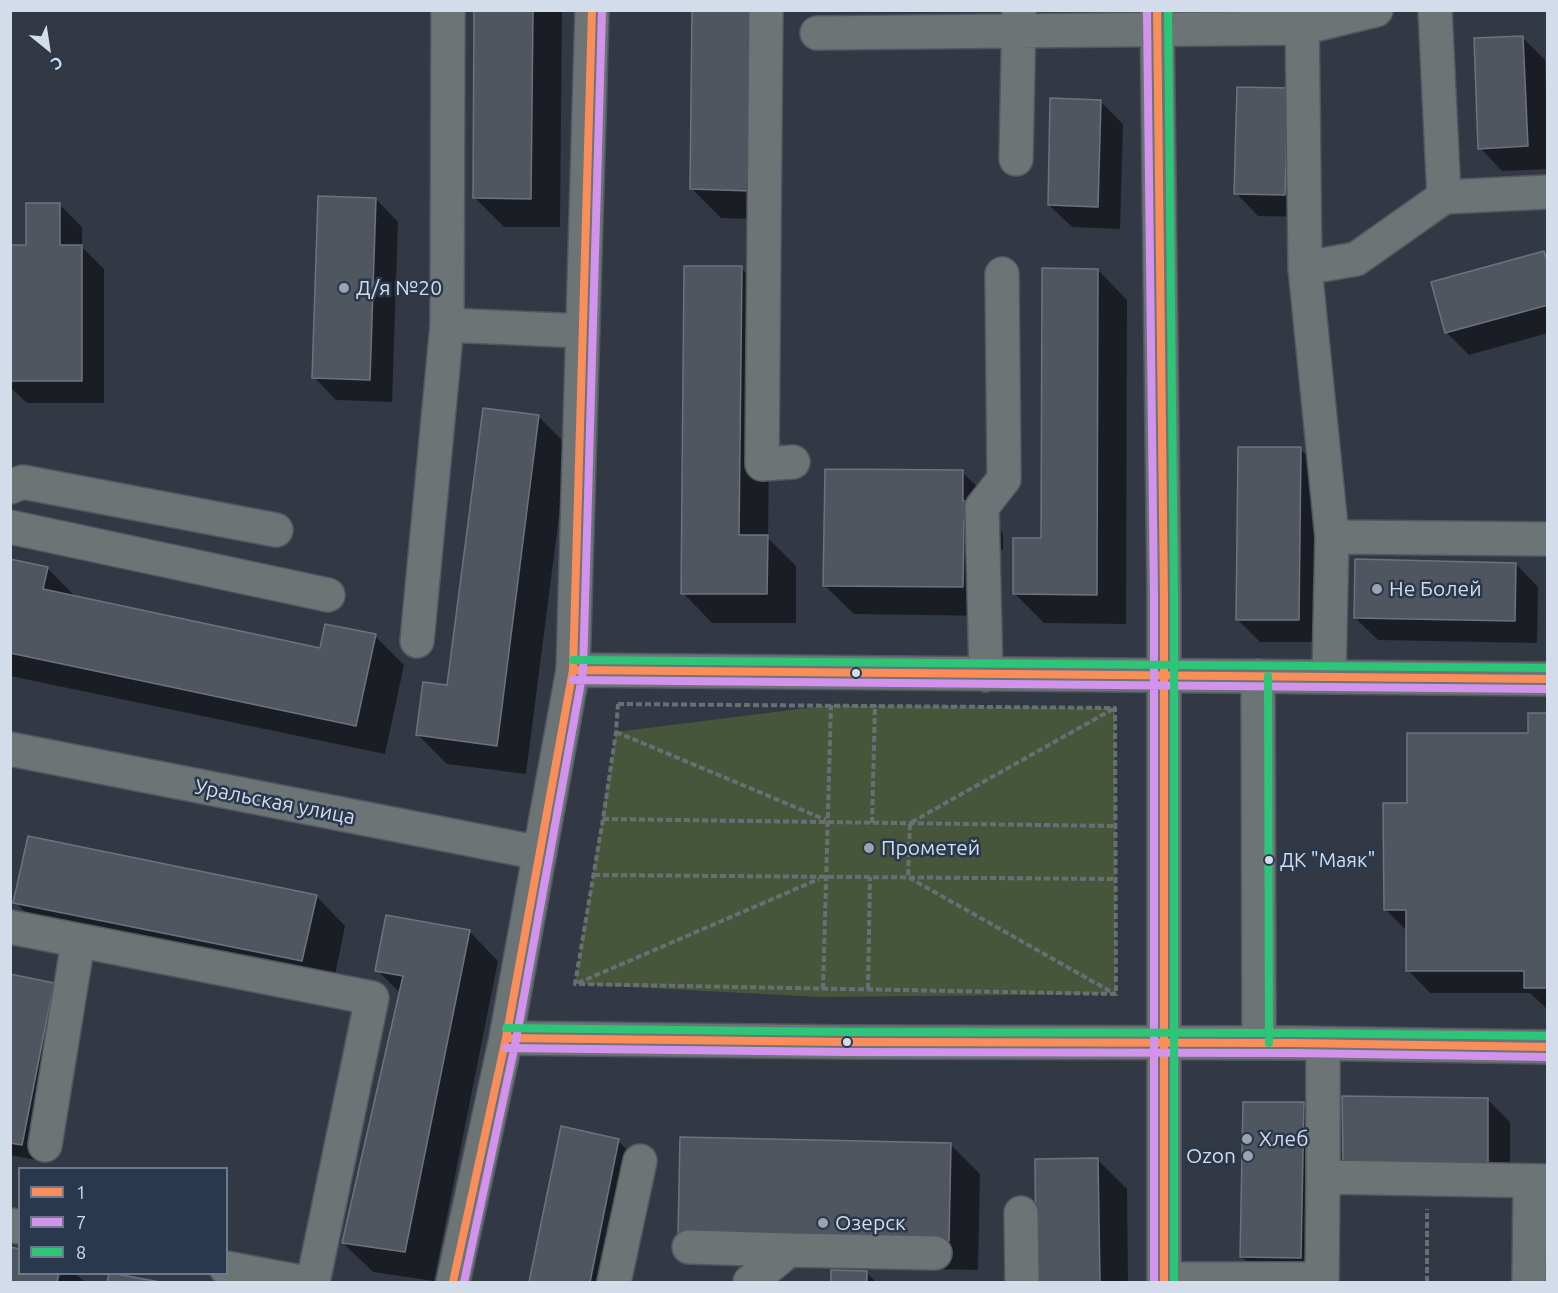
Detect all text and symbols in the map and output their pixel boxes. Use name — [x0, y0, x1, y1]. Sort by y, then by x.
north arrow — [18, 18, 78, 78]
text: С — [48, 53, 66, 74]
place label: Д/я №20 — [356, 275, 442, 301]
marker: Д/я №20 — [337, 281, 351, 295]
place label: Не Болей — [1389, 576, 1482, 602]
marker: Не Болей — [1370, 582, 1384, 596]
unlabelled marker — [850, 667, 862, 679]
street label: Уральская улица — [193, 774, 357, 830]
place label: Прометей — [881, 835, 980, 861]
marker: Прометей — [862, 841, 876, 855]
place label: ДК "Маяк" — [1280, 848, 1375, 872]
marker: ДК "Маяк" — [1263, 854, 1275, 866]
unlabelled marker — [841, 1036, 853, 1048]
place label: Хлеб — [1259, 1126, 1308, 1152]
marker: Хлеб — [1240, 1132, 1254, 1146]
place label: Ozon — [1186, 1143, 1236, 1169]
marker: Ozon — [1241, 1149, 1255, 1163]
legend — [18, 1167, 228, 1275]
text: 1 — [76, 1182, 86, 1202]
place label: Озерск — [835, 1210, 906, 1236]
text: 7 — [76, 1212, 86, 1232]
marker: Озерск — [816, 1216, 830, 1230]
text: 8 — [76, 1242, 86, 1262]

